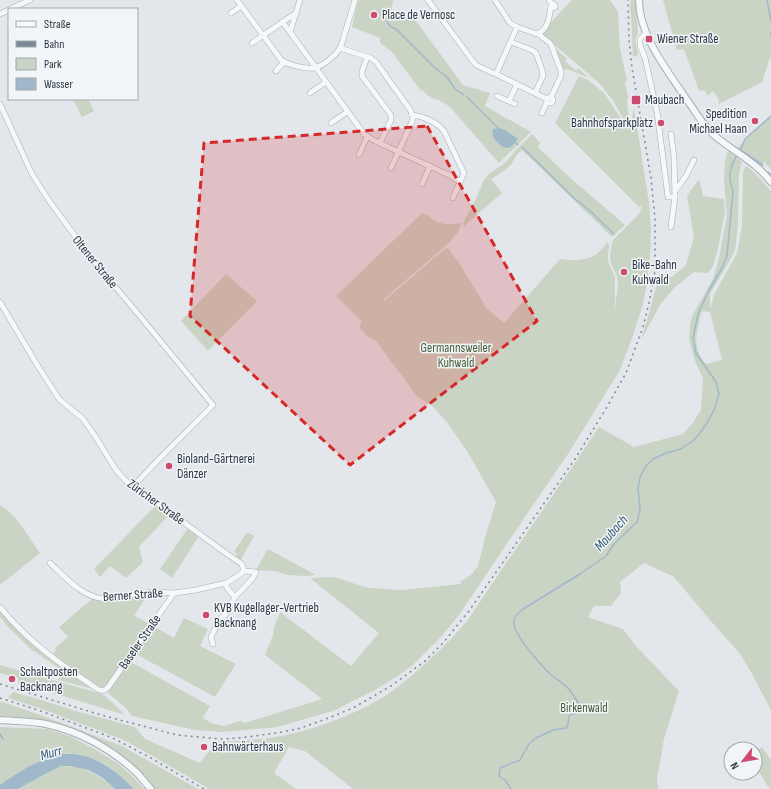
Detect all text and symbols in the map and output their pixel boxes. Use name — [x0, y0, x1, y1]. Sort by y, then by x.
place label: Place de Vernosc — [382, 7, 455, 23]
legend — [8, 8, 138, 100]
marker: Place de Vernosc — [369, 10, 379, 20]
text: Straße — [44, 17, 71, 32]
place label: Wiener Straße — [657, 31, 718, 47]
marker: Wiener Straße — [644, 34, 654, 44]
text: Bahn — [44, 37, 64, 52]
text: Park — [44, 57, 62, 72]
text: Wasser — [44, 77, 73, 92]
place label: Maubach — [645, 92, 684, 108]
marker: Maubach — [630, 94, 642, 106]
place label: Spedition Michael Haan — [689, 106, 747, 137]
place label: Bahnhofsparkplatz — [571, 115, 653, 131]
marker: Spedition Michael Haan — [750, 116, 760, 126]
marker: Bahnhofsparkplatz — [656, 118, 666, 128]
street label: Oltener Straße — [69, 232, 121, 292]
place label: Bike-Bahn Kuhwald — [632, 257, 677, 288]
marker: Bike-Bahn Kuhwald — [619, 267, 629, 277]
park label: Germannsweiler Kuhwald — [421, 340, 492, 371]
place label: Bioland-Gärtnerei Dänzer — [177, 451, 255, 482]
marker: Bioland-Gärtnerei Dänzer — [164, 461, 174, 471]
street label: Züricher Straße — [124, 476, 188, 528]
water label: Maubach — [591, 512, 632, 554]
street label: Berner Straße — [102, 585, 164, 605]
place label: KVB Kugellager-Vertrieb Backnang — [214, 600, 319, 631]
marker: KVB Kugellager-Vertrieb Backnang — [201, 610, 211, 620]
street label: Baseler Straße — [115, 612, 165, 672]
place label: Schaltposten Backnang — [20, 664, 78, 695]
marker: Schaltposten Backnang — [7, 674, 17, 684]
park label: Birkenwald — [560, 700, 608, 716]
place label: Bahnwärterhaus — [212, 739, 284, 755]
north arrow — [723, 741, 763, 781]
water label: Murr — [38, 742, 65, 764]
marker: Bahnwärterhaus — [199, 742, 209, 752]
text: N — [728, 760, 742, 772]

